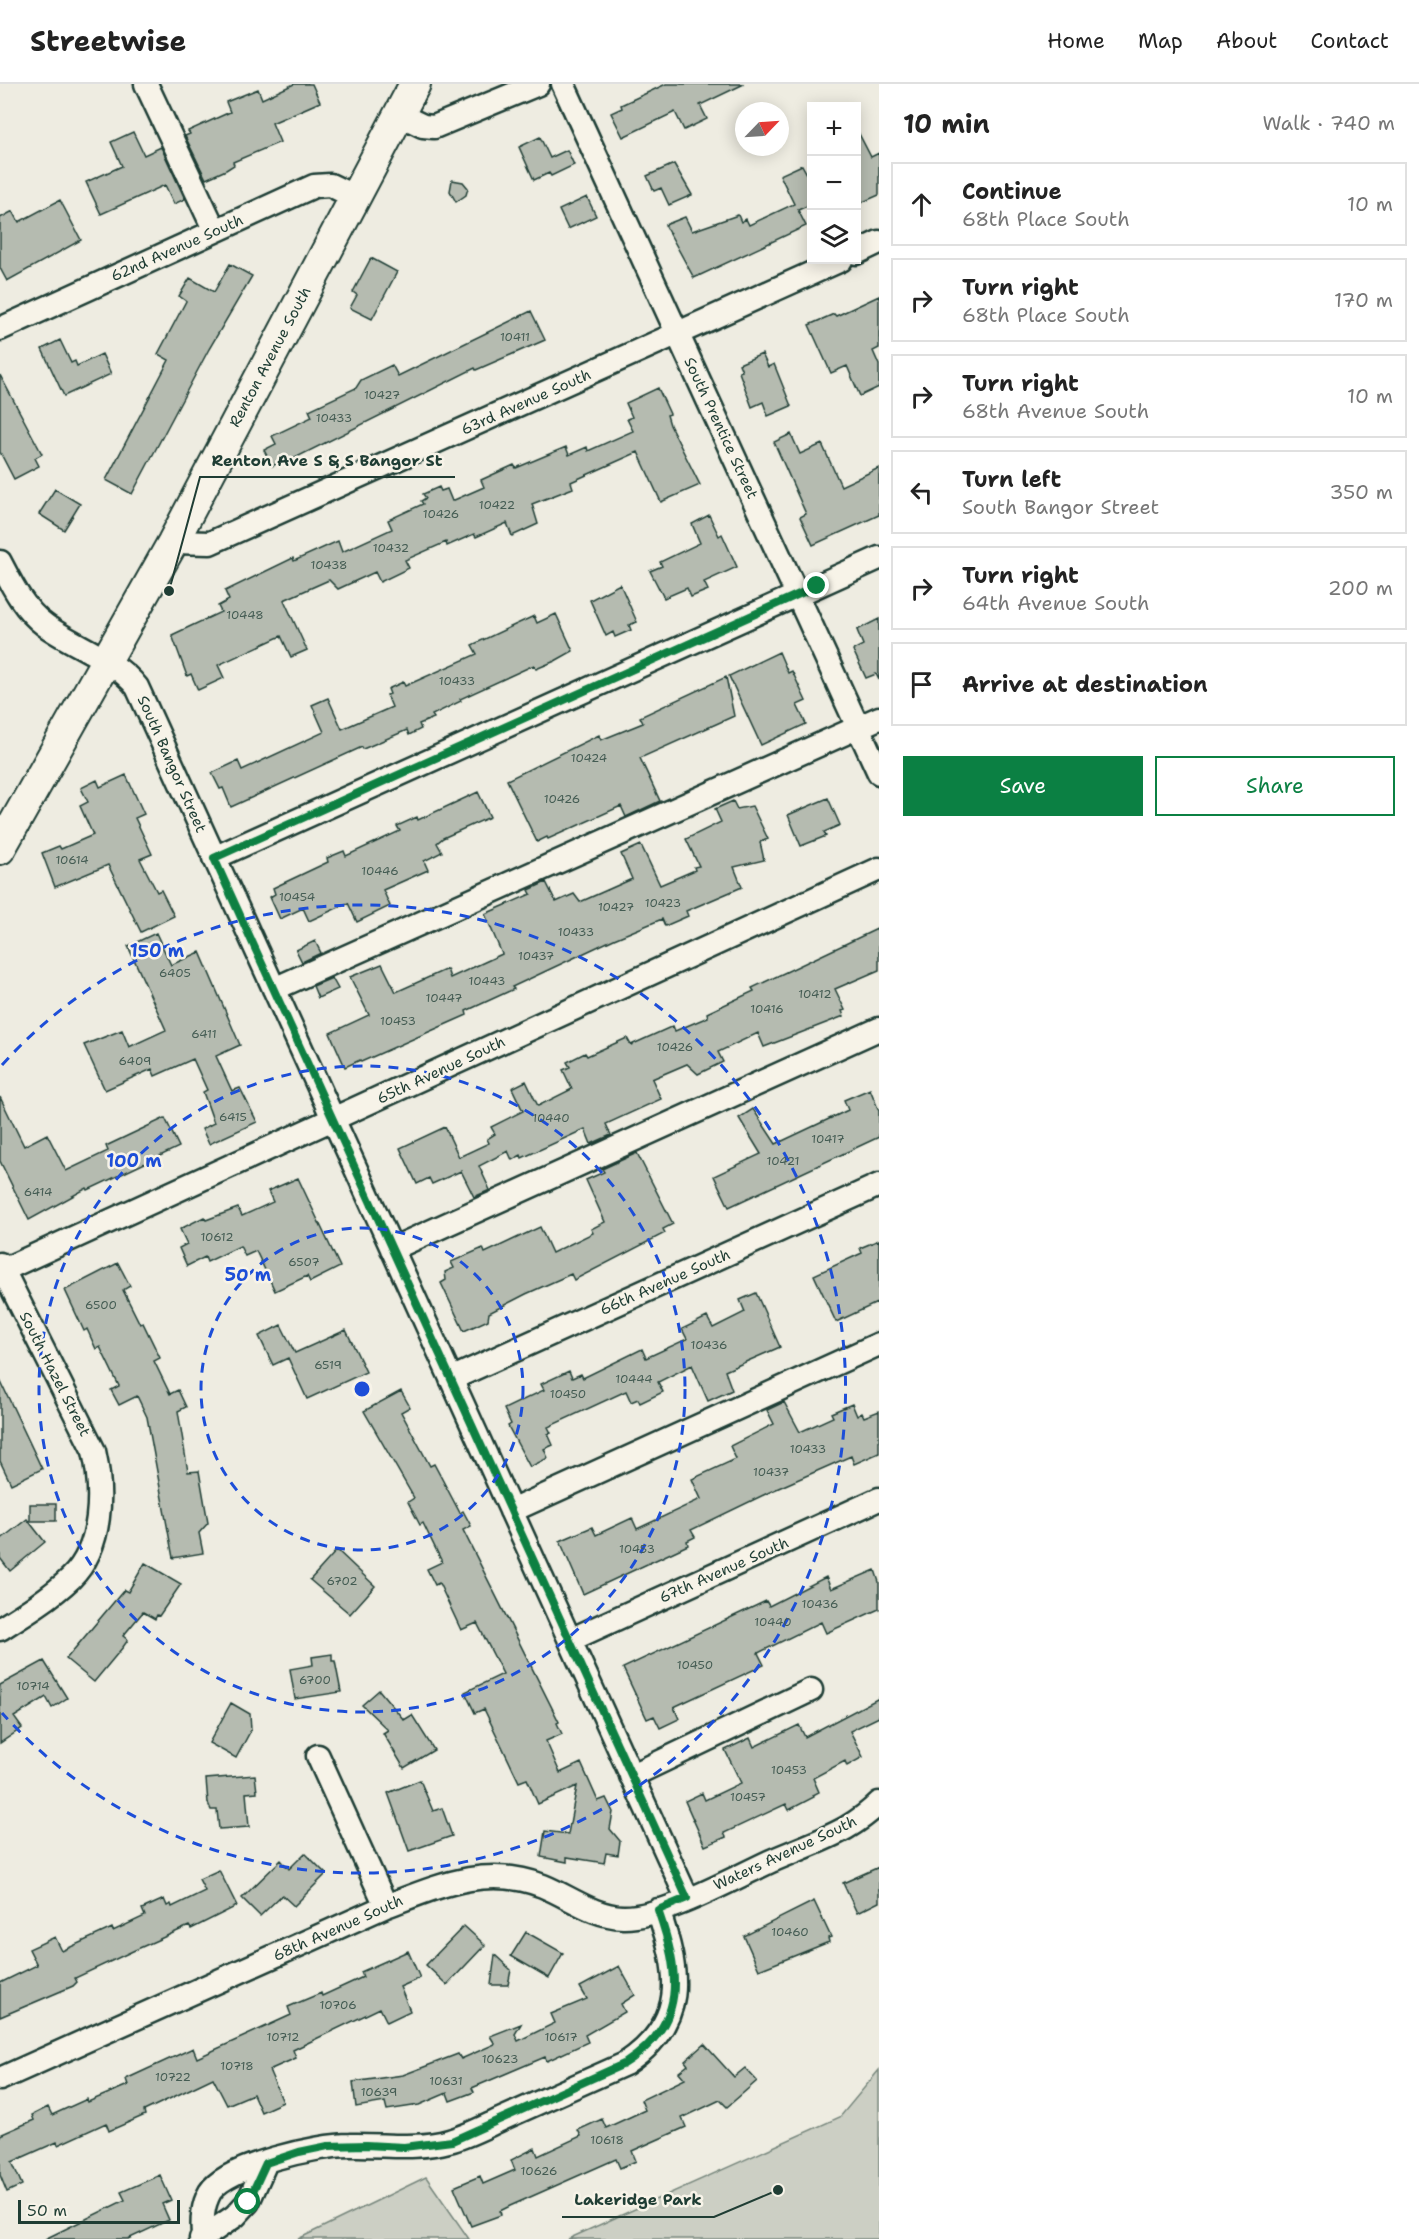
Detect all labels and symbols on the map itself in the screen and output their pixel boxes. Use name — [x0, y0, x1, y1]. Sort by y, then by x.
north arrow — [735, 102, 789, 156]
street label: 62nd Avenue South — [108, 210, 246, 286]
street label: Renton Avenue South — [224, 283, 316, 431]
house number: 10411 — [500, 329, 530, 345]
street label: South Prentice Street — [679, 354, 763, 502]
street label: 63rd Avenue South — [458, 364, 594, 440]
house number: 10427 — [364, 387, 400, 403]
house number: 10433 — [316, 410, 352, 426]
callout: Renton Ave S & S Bangor St — [200, 443, 455, 477]
text: Renton Ave S & S Bangor St — [212, 450, 443, 471]
house number: 10422 — [479, 497, 515, 513]
house number: 10426 — [423, 506, 459, 522]
house number: 10432 — [373, 540, 409, 556]
house number: 10438 — [311, 557, 347, 573]
route end — [803, 572, 829, 598]
house number: 10448 — [226, 607, 264, 623]
house number: 10433 — [439, 673, 475, 689]
street label: South Bangor Street — [133, 692, 211, 836]
house number: 10424 — [571, 750, 607, 766]
house number: 10426 — [544, 791, 580, 807]
house number: 10614 — [55, 852, 89, 868]
house number: 10446 — [361, 863, 399, 879]
house number: 10454 — [279, 889, 315, 905]
house number: 10423 — [645, 895, 681, 911]
house number: 10427 — [598, 899, 634, 915]
house number: 10433 — [558, 924, 594, 940]
text: 150 m — [130, 939, 185, 963]
house number: 10437 — [518, 948, 554, 964]
house number: 6405 — [159, 965, 191, 981]
house number: 10443 — [469, 973, 505, 989]
house number: 10412 — [798, 986, 832, 1002]
house number: 10447 — [426, 990, 462, 1006]
house number: 10416 — [750, 1001, 784, 1017]
house number: 10453 — [380, 1013, 416, 1029]
house number: 6411 — [191, 1026, 217, 1042]
street label: 65th Avenue South — [374, 1031, 508, 1109]
house number: 10426 — [657, 1039, 693, 1055]
house number: 6409 — [119, 1053, 151, 1069]
house number: 6415 — [219, 1109, 247, 1125]
house number: 10440 — [532, 1110, 570, 1126]
house number: 10417 — [811, 1131, 845, 1147]
text: 100 m — [106, 1149, 162, 1173]
house number: 10421 — [766, 1153, 800, 1169]
house number: 6414 — [24, 1184, 52, 1200]
house number: 10612 — [200, 1229, 234, 1245]
street label: 66th Avenue South — [597, 1244, 733, 1320]
house number: 6507 — [288, 1254, 320, 1270]
text: 50 m — [225, 1263, 272, 1287]
house number: 6500 — [85, 1297, 117, 1313]
street label: South Hazel Street — [15, 1308, 95, 1440]
house number: 10436 — [691, 1337, 727, 1353]
house number: 6519 — [314, 1357, 342, 1373]
house number: 10444 — [615, 1371, 653, 1387]
centre of rings — [352, 1379, 372, 1399]
house number: 10450 — [550, 1386, 586, 1402]
house number: 10433 — [790, 1441, 826, 1457]
house number: 10437 — [753, 1464, 789, 1480]
street label: 67th Avenue South — [656, 1533, 792, 1607]
house number: 10453 — [619, 1541, 655, 1557]
house number: 6702 — [326, 1573, 358, 1589]
house number: 10436 — [802, 1596, 838, 1612]
house number: 10440 — [754, 1614, 792, 1630]
house number: 10450 — [677, 1657, 713, 1673]
house number: 6700 — [299, 1672, 331, 1688]
house number: 10714 — [16, 1678, 50, 1694]
house number: 10453 — [771, 1762, 807, 1778]
house number: 10457 — [730, 1789, 766, 1805]
street label: Waters Avenue South — [710, 1811, 860, 1895]
street label: 68th Avenue South — [270, 1890, 406, 1966]
house number: 10460 — [771, 1924, 809, 1940]
house number: 10706 — [319, 1997, 357, 2013]
house number: 10712 — [266, 2029, 300, 2045]
house number: 10617 — [544, 2029, 578, 2045]
house number: 10623 — [482, 2051, 518, 2067]
house number: 10718 — [220, 2058, 254, 2074]
house number: 10722 — [155, 2069, 191, 2085]
house number: 10631 — [429, 2073, 463, 2089]
house number: 10639 — [361, 2084, 397, 2100]
house number: 10618 — [590, 2132, 624, 2148]
house number: 10626 — [521, 2163, 557, 2179]
callout: Lakeridge Park — [562, 2183, 714, 2217]
route start — [234, 2188, 260, 2214]
text: Lakeridge Park — [574, 2189, 702, 2210]
scale bar — [18, 2197, 180, 2224]

